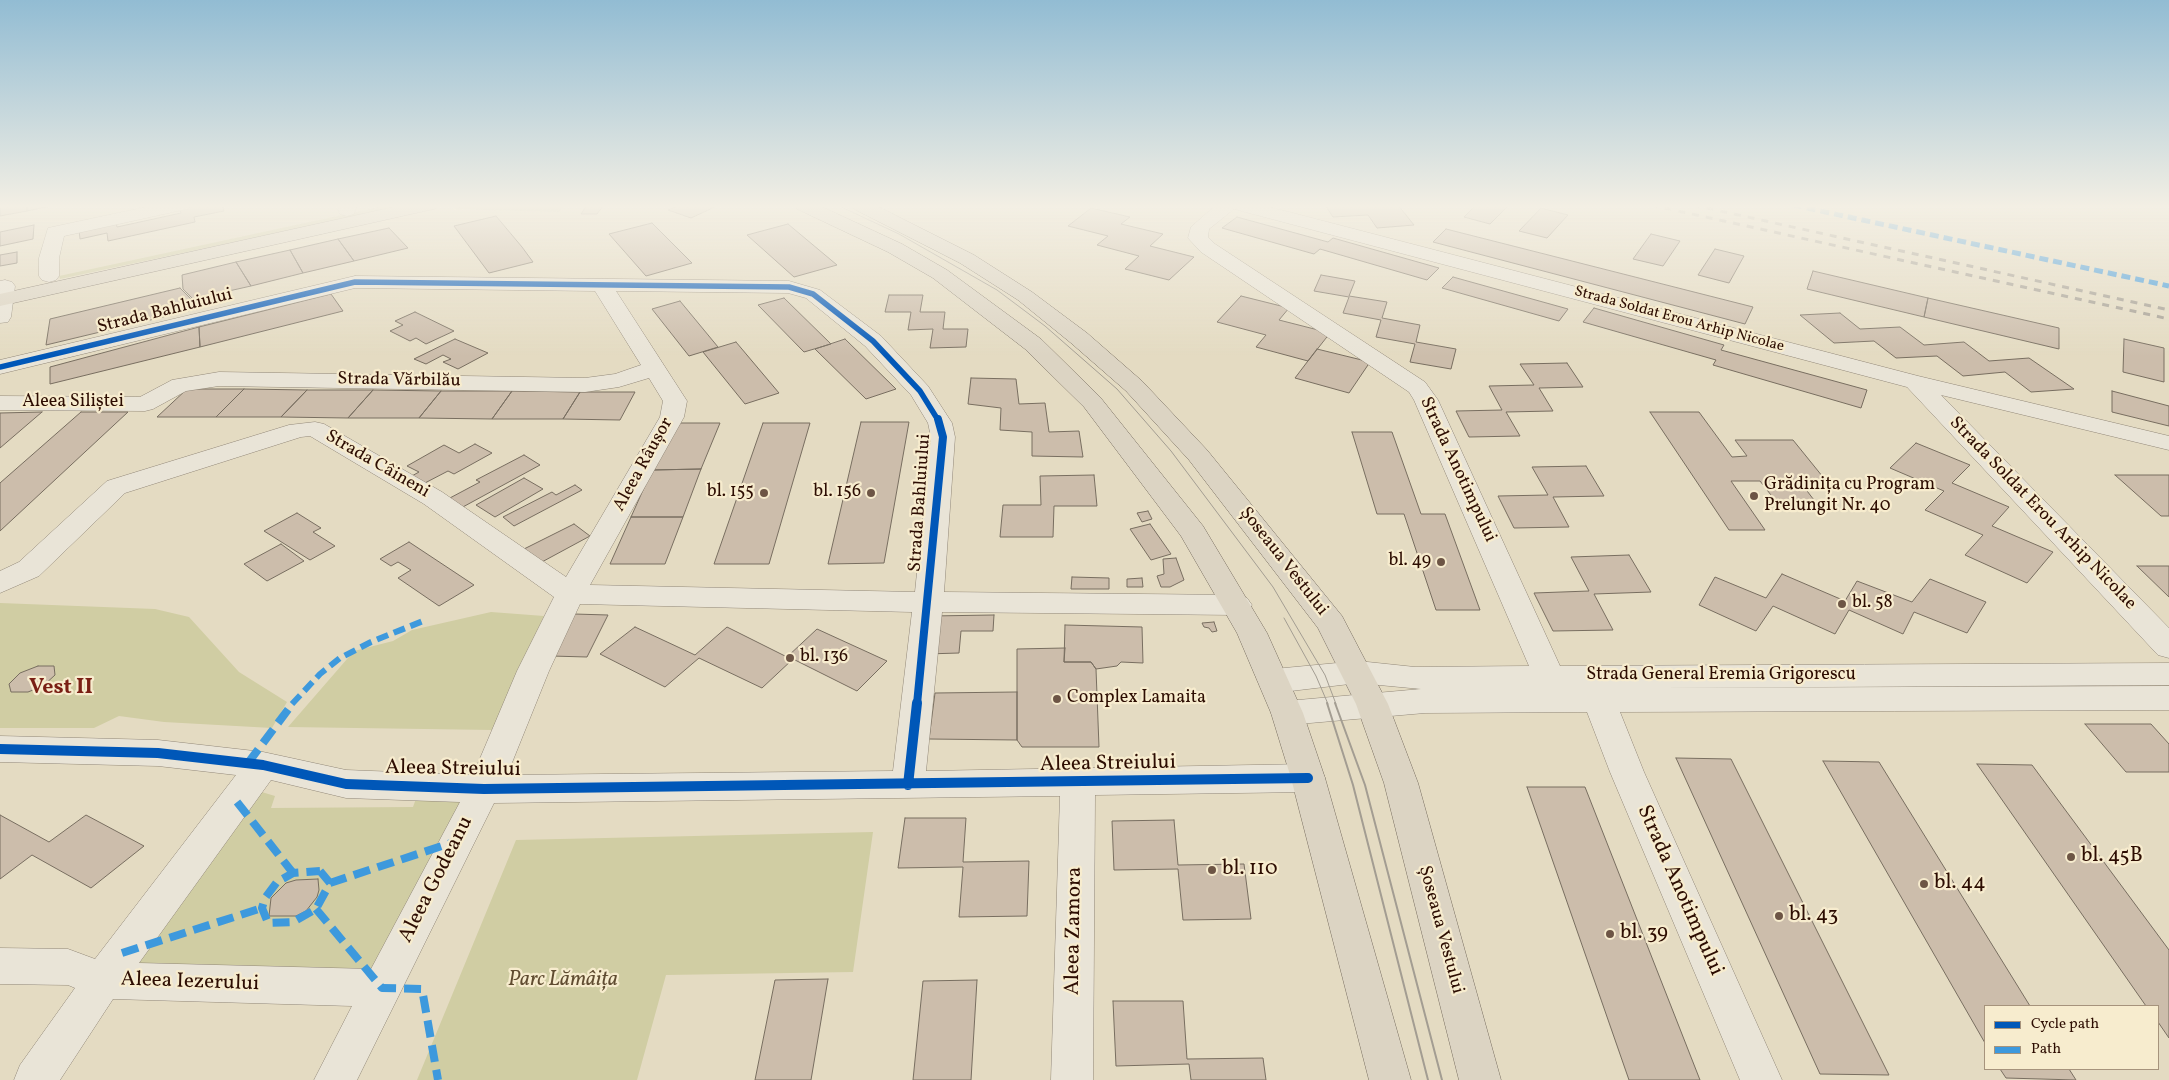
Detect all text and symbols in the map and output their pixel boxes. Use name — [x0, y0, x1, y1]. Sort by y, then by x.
street label: Strada Soldat Erou Arhip Nicolae — [1572, 283, 1786, 357]
street label: Strada Bahluiului — [95, 285, 235, 339]
street label: Strada Vărbilău — [337, 369, 461, 393]
street label: Aleea Siliștei — [22, 392, 124, 414]
street label: Strada Anotimpului — [1414, 394, 1500, 546]
street label: Strada Soldat Erou Arhip Nicolae — [1944, 413, 2140, 615]
street label: Aleea Râușor — [609, 414, 679, 516]
street label: Strada Câineni — [321, 426, 433, 504]
street label: Strada Bahluiului — [905, 433, 937, 573]
place label: Grădinița cu Program Prelungit Nr. 40 — [1764, 475, 1935, 518]
place label: bl. 155 — [707, 482, 754, 504]
place label: bl. 156 — [813, 482, 861, 504]
marker: bl. 155 — [758, 487, 770, 499]
marker: bl. 156 — [865, 487, 877, 499]
marker: Grădinița cu Program Prelungit Nr. 40 — [1748, 490, 1760, 502]
street label: Șoseaua Vestului — [1234, 503, 1332, 621]
place label: bl. 49 — [1389, 551, 1431, 573]
marker: bl. 49 — [1435, 556, 1447, 568]
place label: bl. 58 — [1852, 593, 1893, 615]
marker: bl. 58 — [1836, 598, 1848, 610]
place label: bl. 136 — [800, 647, 848, 669]
marker: bl. 136 — [784, 652, 796, 664]
street label: Strada General Eremia Grigorescu — [1586, 665, 1856, 687]
district label: Vest II — [29, 676, 93, 702]
place label: Complex Lamaita — [1067, 688, 1206, 710]
marker: Complex Lamaita — [1051, 693, 1063, 705]
street label: Aleea Streiului — [1040, 751, 1176, 779]
street label: Aleea Streiului — [385, 756, 521, 784]
street label: Strada Anotimpului — [1630, 802, 1728, 980]
street label: Aleea Godeanu — [394, 812, 480, 948]
place label: bl. 45B — [2081, 844, 2143, 870]
marker: bl. 45B — [2065, 851, 2077, 863]
place label: bl. 110 — [1222, 857, 1278, 883]
marker: bl. 110 — [1206, 864, 1218, 876]
street label: Șoseaua Vestului — [1413, 864, 1467, 996]
street label: Aleea Zamora — [1061, 867, 1089, 995]
place label: bl. 44 — [1934, 871, 1986, 897]
marker: bl. 44 — [1918, 878, 1930, 890]
place label: bl. 43 — [1789, 903, 1838, 929]
marker: bl. 43 — [1773, 910, 1785, 922]
place label: bl. 39 — [1620, 921, 1668, 947]
marker: bl. 39 — [1604, 928, 1616, 940]
street label: Aleea Iezerului — [120, 968, 260, 998]
park label: Parc Lămâița — [508, 968, 618, 994]
legend — [1984, 1005, 2159, 1070]
text: Cycle path — [2031, 1014, 2099, 1035]
text: Path — [2031, 1039, 2061, 1060]

